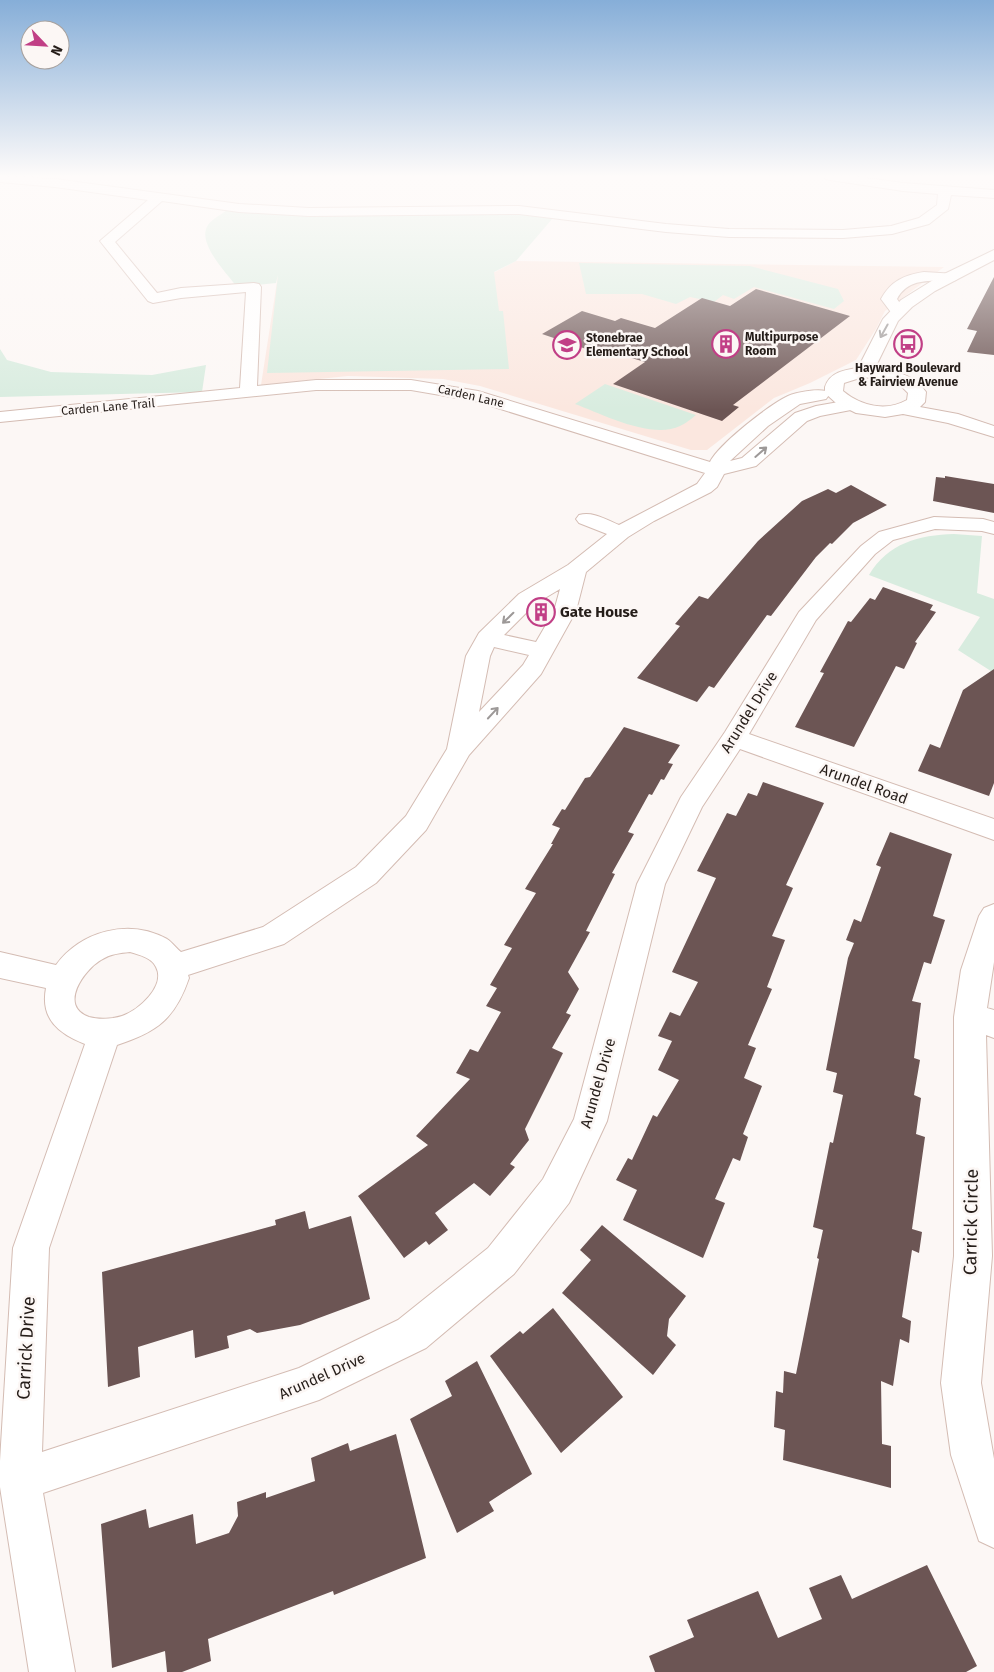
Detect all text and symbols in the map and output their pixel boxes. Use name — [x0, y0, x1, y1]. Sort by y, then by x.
north arrow — [20, 20, 70, 70]
text: N — [47, 42, 66, 58]
one-way arrow — [879, 324, 889, 338]
building icon: Multipurpose Room — [711, 329, 741, 359]
bus stop icon: Hayward Boulevard & Fairview Avenue — [893, 329, 923, 359]
school or university icon: Stonebrae Elementary School — [552, 330, 582, 360]
place label: Multipurpose Room — [745, 330, 819, 358]
place label: Stonebrae Elementary School — [586, 331, 689, 359]
place label: Hayward Boulevard & Fairview Avenue — [855, 361, 961, 389]
street label: Carden Lane — [437, 382, 505, 410]
street label: Carden Lane Trail — [61, 396, 156, 418]
one-way arrow — [754, 447, 767, 458]
building icon: Gate House — [526, 597, 556, 627]
place label: Gate House — [560, 603, 638, 621]
one-way arrow — [501, 612, 514, 624]
street label: Arundel Drive — [717, 668, 781, 756]
one-way arrow — [487, 707, 499, 720]
street label: Arundel Road — [818, 760, 910, 808]
street label: Arundel Drive — [577, 1036, 619, 1130]
street label: Carrick Circle — [959, 1169, 983, 1275]
street label: Carrick Drive — [12, 1296, 40, 1400]
street label: Arundel Drive — [276, 1349, 368, 1403]

